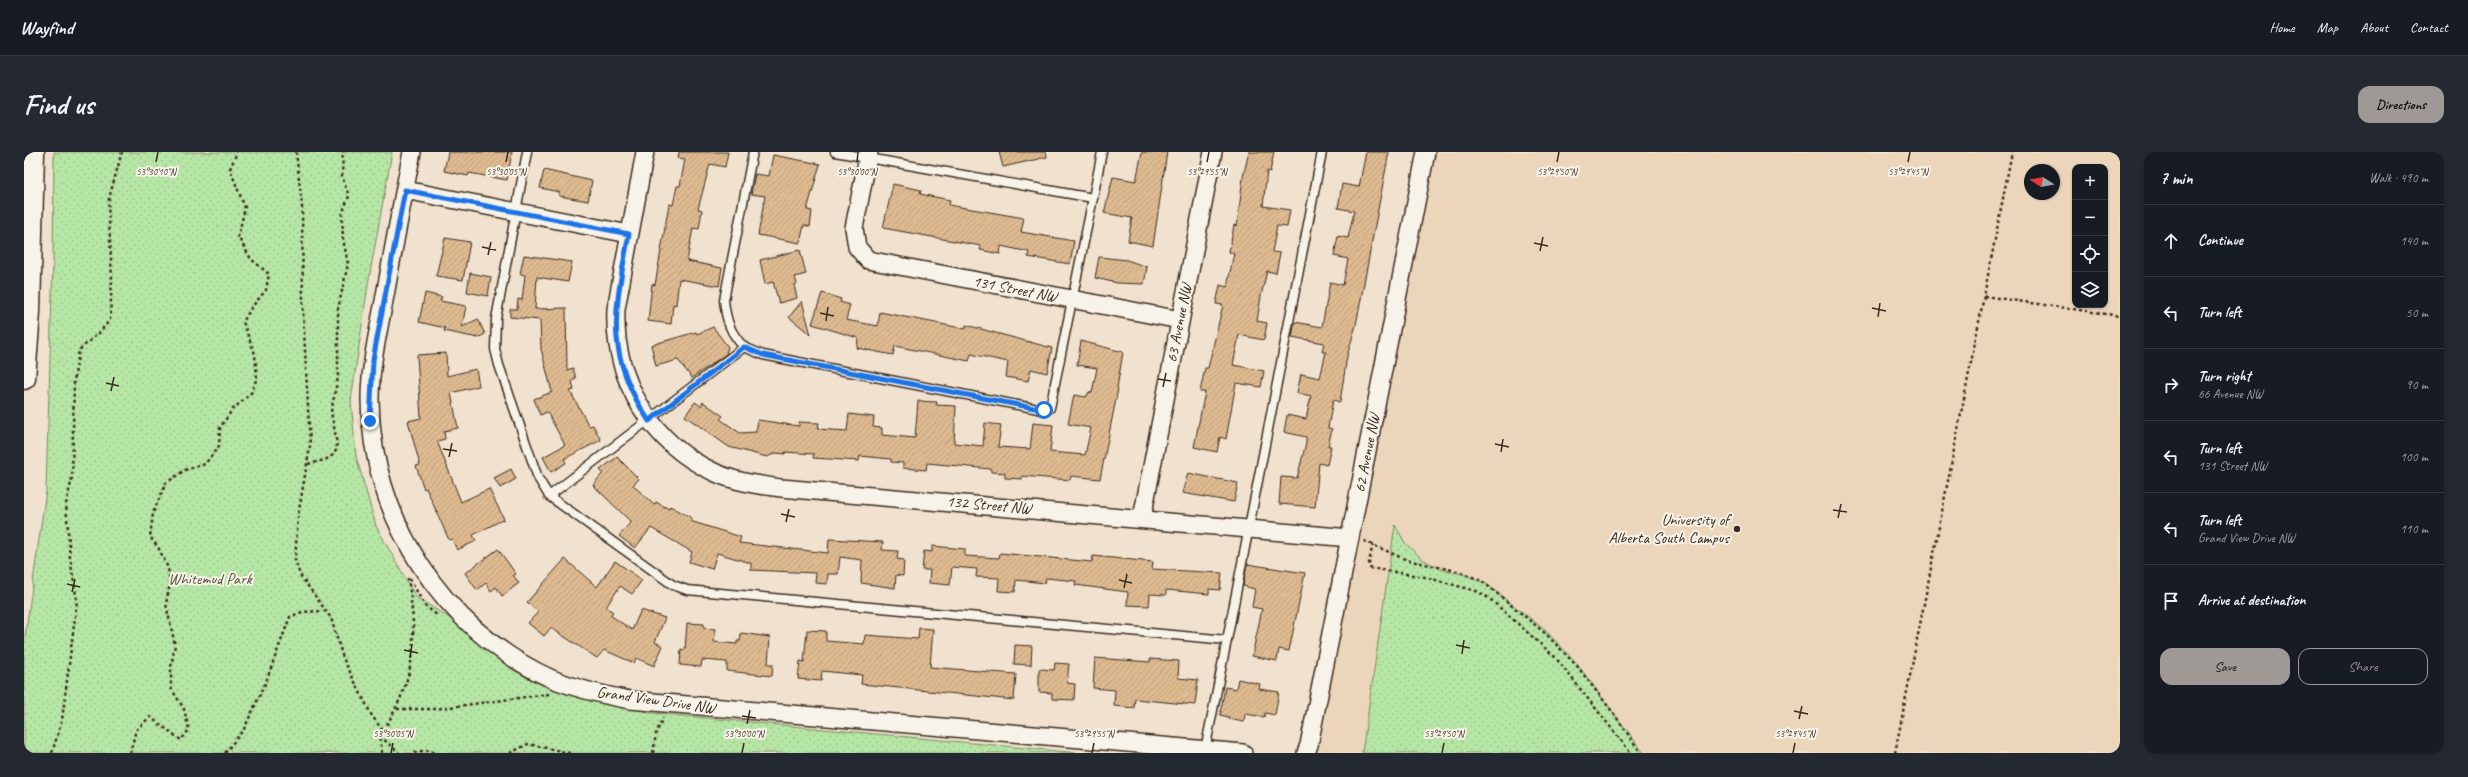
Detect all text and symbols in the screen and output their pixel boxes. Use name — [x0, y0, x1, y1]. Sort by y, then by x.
text: Wayfind — [20, 16, 73, 40]
text: Home — [2269, 19, 2295, 36]
text: Map — [2317, 19, 2338, 36]
text: About — [2360, 19, 2388, 36]
text: Contact — [2410, 19, 2448, 36]
button: Directions — [2358, 86, 2444, 123]
text: Find us — [24, 87, 94, 122]
north arrow — [2024, 164, 2060, 200]
map controls — [2072, 164, 2108, 308]
button: + — [2072, 164, 2108, 200]
text: 53°30'10"N — [136, 165, 178, 178]
text: 53°30'05"N — [486, 165, 528, 178]
text: 53°30'00"N — [837, 165, 879, 178]
text: 53°29'55"N — [1187, 165, 1229, 178]
text: 53°29'50"N — [1537, 165, 1579, 178]
text: 53°29'45"N — [1888, 165, 1930, 178]
text: 7 min — [2160, 168, 2193, 189]
text: Walk · 490 m — [2369, 170, 2428, 186]
button: − — [2072, 200, 2108, 236]
icon: ahead — [2160, 230, 2182, 252]
text: Continue — [2198, 231, 2243, 250]
text: 140 m — [2400, 233, 2428, 249]
button: locate — [2072, 236, 2108, 272]
street label: 131 Street NW — [971, 271, 1060, 307]
button: layers — [2072, 272, 2108, 308]
street label: 63 Avenue NW — [1162, 280, 1197, 364]
icon: left — [2160, 302, 2182, 324]
text: Turn left — [2198, 303, 2241, 322]
text: 50 m — [2406, 305, 2428, 321]
text: Turn right — [2198, 367, 2251, 386]
icon: right — [2160, 374, 2182, 396]
text: 90 m — [2406, 377, 2428, 393]
text: 66 Avenue NW — [2198, 386, 2263, 402]
route start — [1035, 401, 1053, 419]
street label: 62 Avenue NW — [1350, 410, 1385, 494]
route end — [361, 412, 379, 430]
text: Turn left — [2198, 439, 2241, 458]
icon: left — [2160, 446, 2182, 468]
text: 100 m — [2400, 449, 2428, 465]
text: 131 Street NW — [2198, 458, 2267, 474]
street label: 132 Street NW — [946, 491, 1034, 519]
place label: University of Alberta South Campus — [1608, 510, 1732, 548]
text: Turn left — [2198, 511, 2241, 530]
icon: left — [2160, 518, 2182, 540]
text: 110 m — [2400, 521, 2428, 537]
marker: University of Alberta South Campus — [1732, 524, 1742, 534]
text: Grand View Drive NW — [2198, 530, 2295, 546]
park label: Whitemud Park — [168, 569, 253, 589]
icon: arrive — [2160, 590, 2182, 612]
text: Arrive at destination — [2198, 591, 2305, 610]
button: Save — [2160, 648, 2290, 685]
button: Share — [2298, 648, 2428, 685]
street label: Grand View Drive NW — [595, 682, 718, 718]
text: 53°30'05"N — [373, 727, 415, 740]
text: 53°30'00"N — [724, 727, 766, 740]
text: 53°29'55"N — [1074, 727, 1116, 740]
text: 53°29'50"N — [1424, 727, 1466, 740]
text: 53°29'45"N — [1775, 727, 1817, 740]

